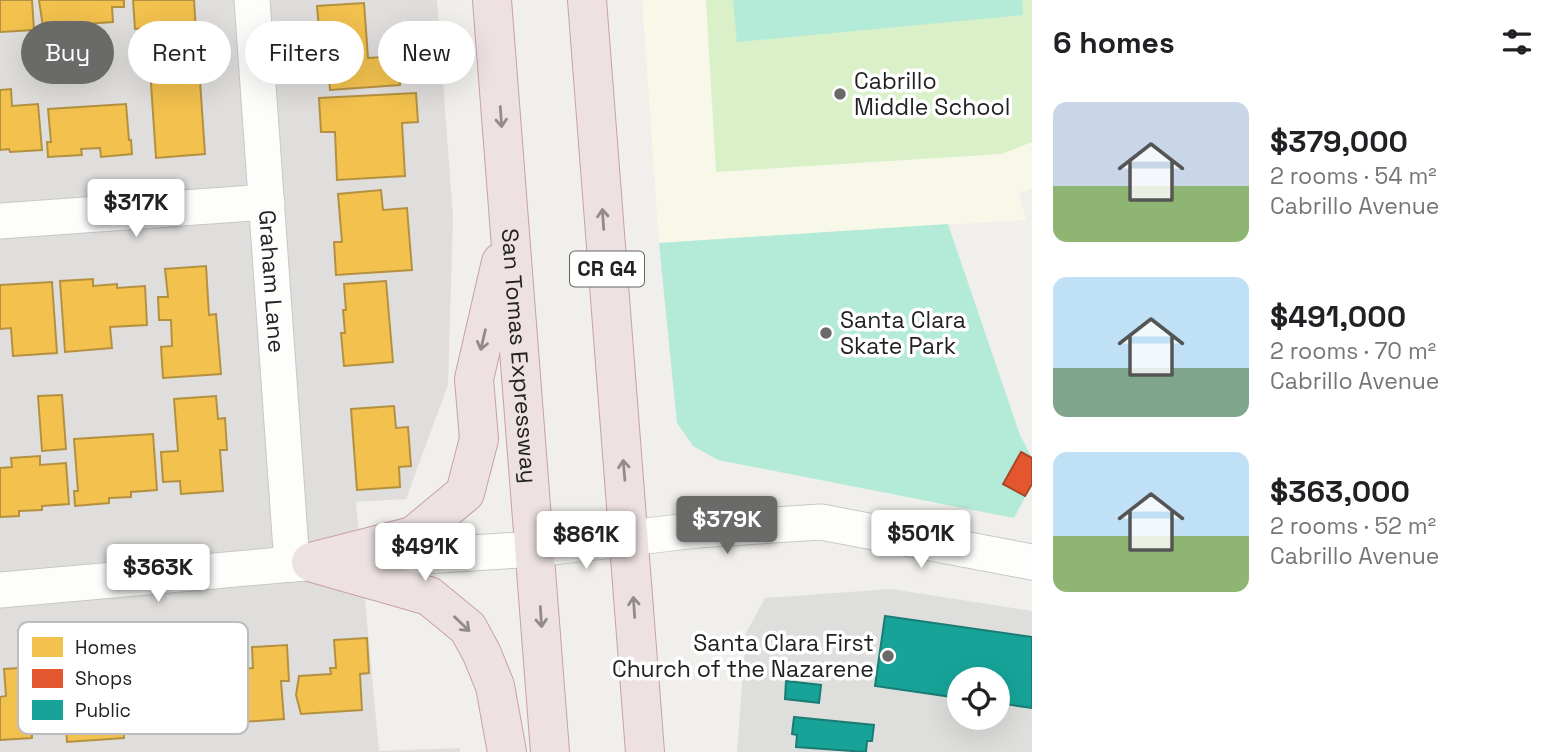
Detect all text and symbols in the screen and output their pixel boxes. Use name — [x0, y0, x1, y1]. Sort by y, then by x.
chip: Buy — [21, 21, 114, 84]
chip: Rent — [128, 21, 231, 84]
chip: Filters — [245, 21, 364, 84]
chip: New — [378, 21, 475, 84]
text: 6 homes — [1053, 23, 1175, 62]
icon: filters — [1498, 23, 1536, 61]
place label: Cabrillo Middle School — [854, 66, 1010, 122]
marker: Cabrillo Middle School — [832, 86, 848, 102]
one-way arrow — [495, 105, 508, 128]
text: $379,000 — [1270, 122, 1408, 161]
icon: home — [1109, 130, 1193, 214]
text: 2 rooms · 54 m² — [1270, 161, 1437, 191]
pin: $317K — [87, 180, 185, 239]
text: $317K — [103, 187, 169, 217]
text: Cabrillo Avenue — [1270, 191, 1439, 221]
one-way arrow — [596, 208, 609, 231]
street label: Graham Lane — [252, 209, 292, 354]
street label: San Tomas Expressway — [495, 227, 544, 485]
road number: CR G4 — [570, 252, 644, 286]
text: $491,000 — [1270, 297, 1406, 336]
place label: Santa Clara Skate Park — [840, 305, 966, 361]
icon: home — [1109, 305, 1193, 389]
marker: Santa Clara Skate Park — [818, 325, 834, 341]
one-way arrow — [476, 328, 489, 351]
text: 2 rooms · 70 m² — [1270, 336, 1436, 366]
text: Cabrillo Avenue — [1270, 366, 1439, 396]
one-way arrow — [617, 459, 630, 482]
text: $363,000 — [1270, 472, 1410, 511]
icon: home — [1109, 480, 1193, 564]
pin: $379K — [678, 496, 776, 556]
text: $379K — [692, 504, 762, 534]
pin: $501K — [872, 510, 970, 570]
text: 2 rooms · 52 m² — [1270, 511, 1436, 541]
pin: $861K — [537, 512, 635, 571]
text: $501K — [887, 518, 955, 548]
text: $861K — [553, 519, 619, 549]
pin: $491K — [376, 524, 474, 583]
text: $491K — [391, 531, 459, 561]
text: Cabrillo Avenue — [1270, 541, 1439, 571]
pin: $363K — [109, 544, 207, 604]
text: $363K — [123, 552, 193, 582]
one-way arrow — [627, 596, 640, 618]
one-way arrow — [535, 605, 548, 628]
one-way arrow — [452, 615, 470, 632]
legend — [18, 622, 248, 734]
place label: Santa Clara First Church of the Nazarene — [612, 628, 874, 684]
text: Homes — [75, 635, 137, 660]
marker: Santa Clara First Church of the Nazarene — [880, 648, 896, 664]
text: Shops — [75, 666, 132, 691]
map controls — [947, 667, 1010, 730]
button: locate — [947, 667, 1010, 730]
text: Public — [75, 698, 131, 723]

